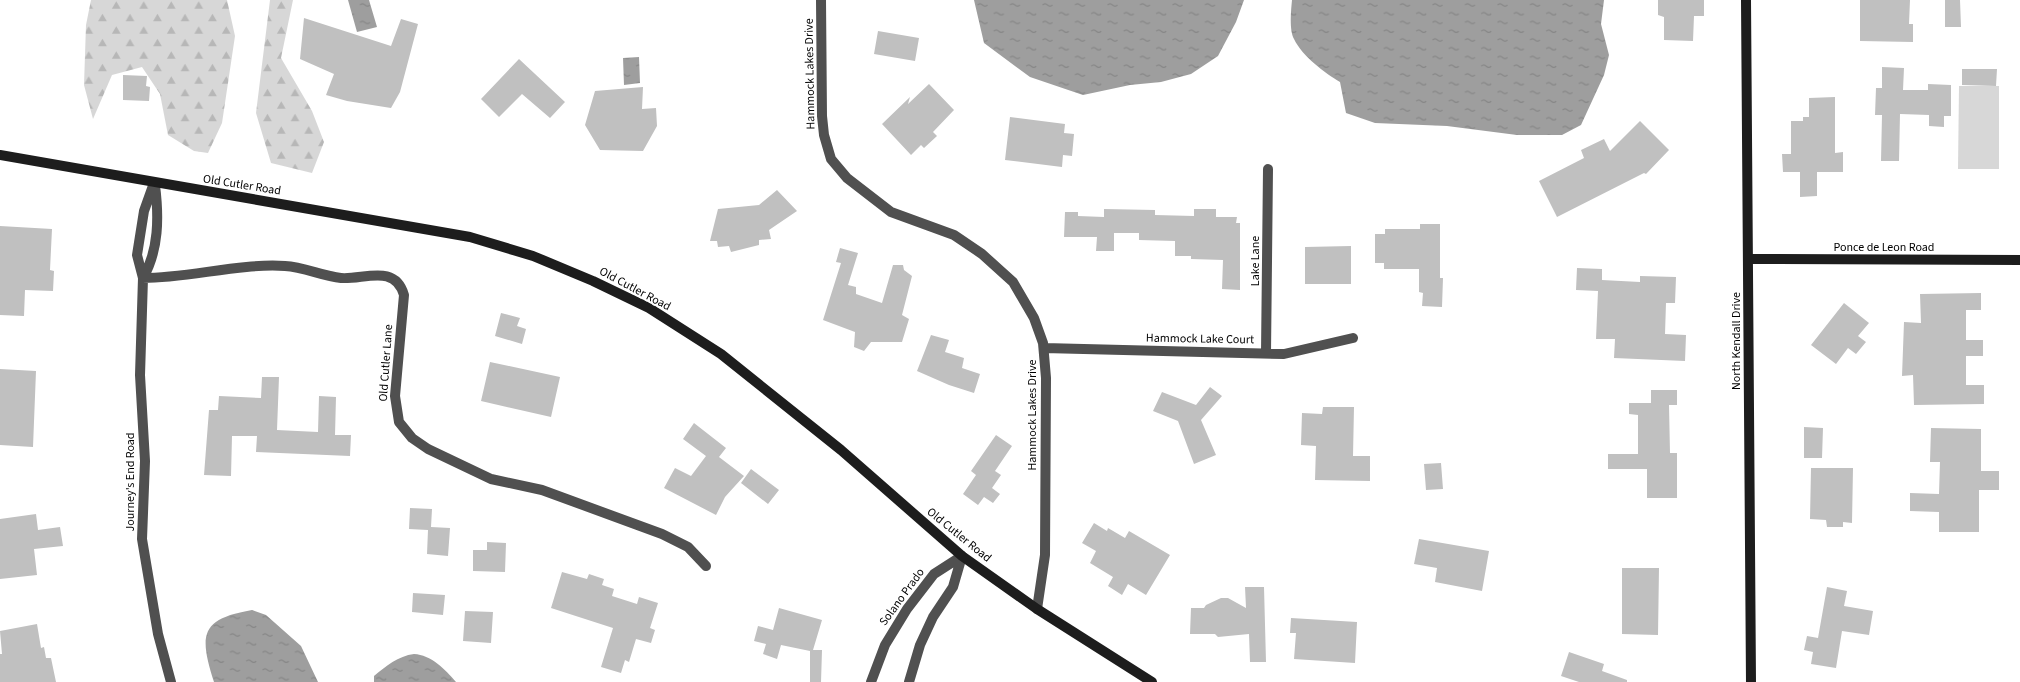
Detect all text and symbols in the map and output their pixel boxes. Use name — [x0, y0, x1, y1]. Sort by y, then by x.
street label: Hammock Lakes Drive — [801, 18, 819, 130]
street label: Old Cutler Road — [202, 170, 282, 200]
street label: Lake Lane — [1247, 236, 1264, 286]
street label: Ponce de Leon Road — [1833, 239, 1935, 256]
street label: Old Cutler Road — [596, 263, 674, 315]
street label: North Kendall Drive — [1728, 292, 1745, 390]
street label: Old Cutler Lane — [375, 324, 397, 402]
street label: Hammock Lake Court — [1146, 330, 1254, 348]
street label: Hammock Lakes Drive — [1024, 359, 1041, 471]
street label: Journey's End Road — [122, 432, 139, 532]
street label: Old Cutler Road — [923, 504, 995, 566]
street label: Solano Prado — [875, 565, 929, 629]

